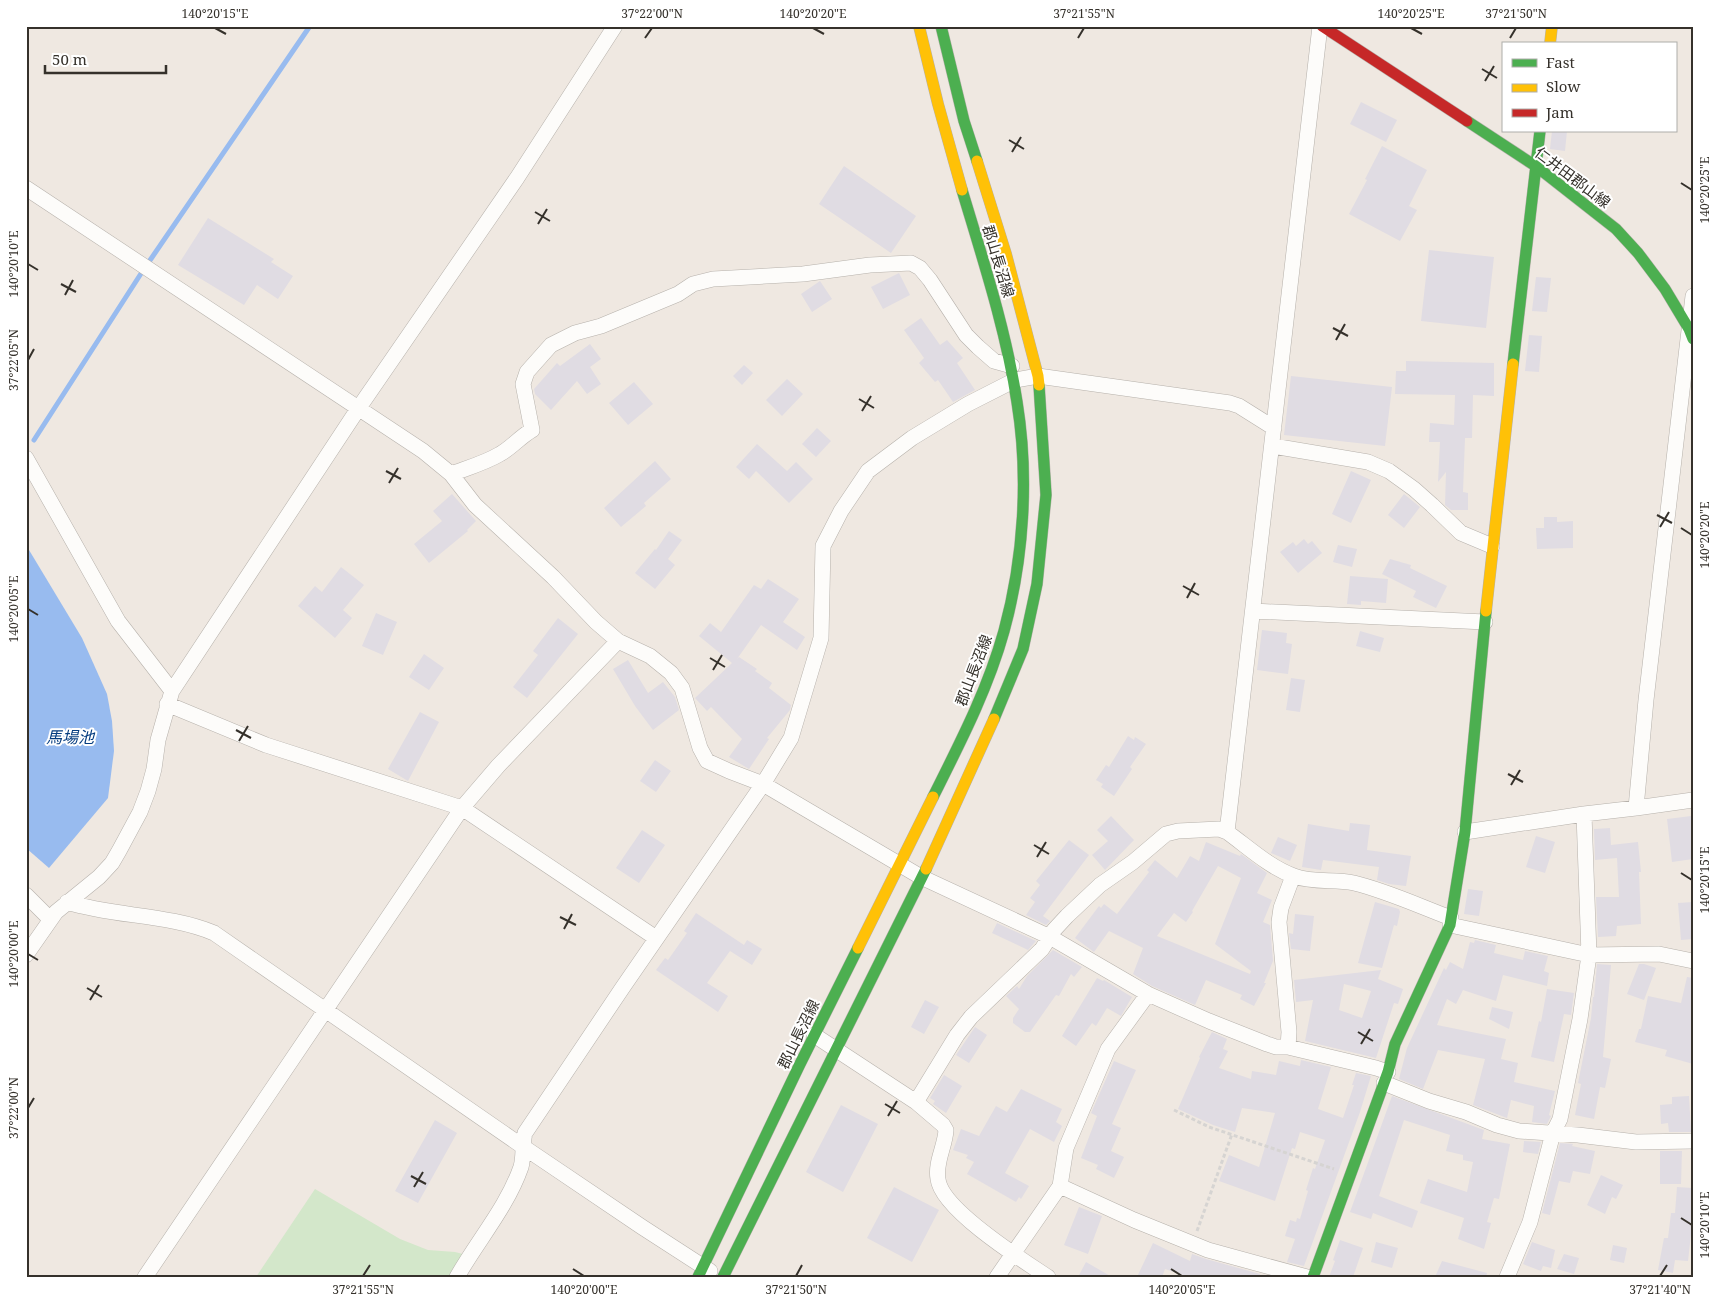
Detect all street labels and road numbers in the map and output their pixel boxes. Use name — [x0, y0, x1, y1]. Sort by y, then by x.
street label: 仁井田郡山線 — [1531, 142, 1615, 212]
street label: 郡山長沼線 — [978, 222, 1020, 300]
street label: 郡山長沼線 — [950, 631, 996, 709]
street label: 郡山長沼線 — [773, 996, 823, 1072]

